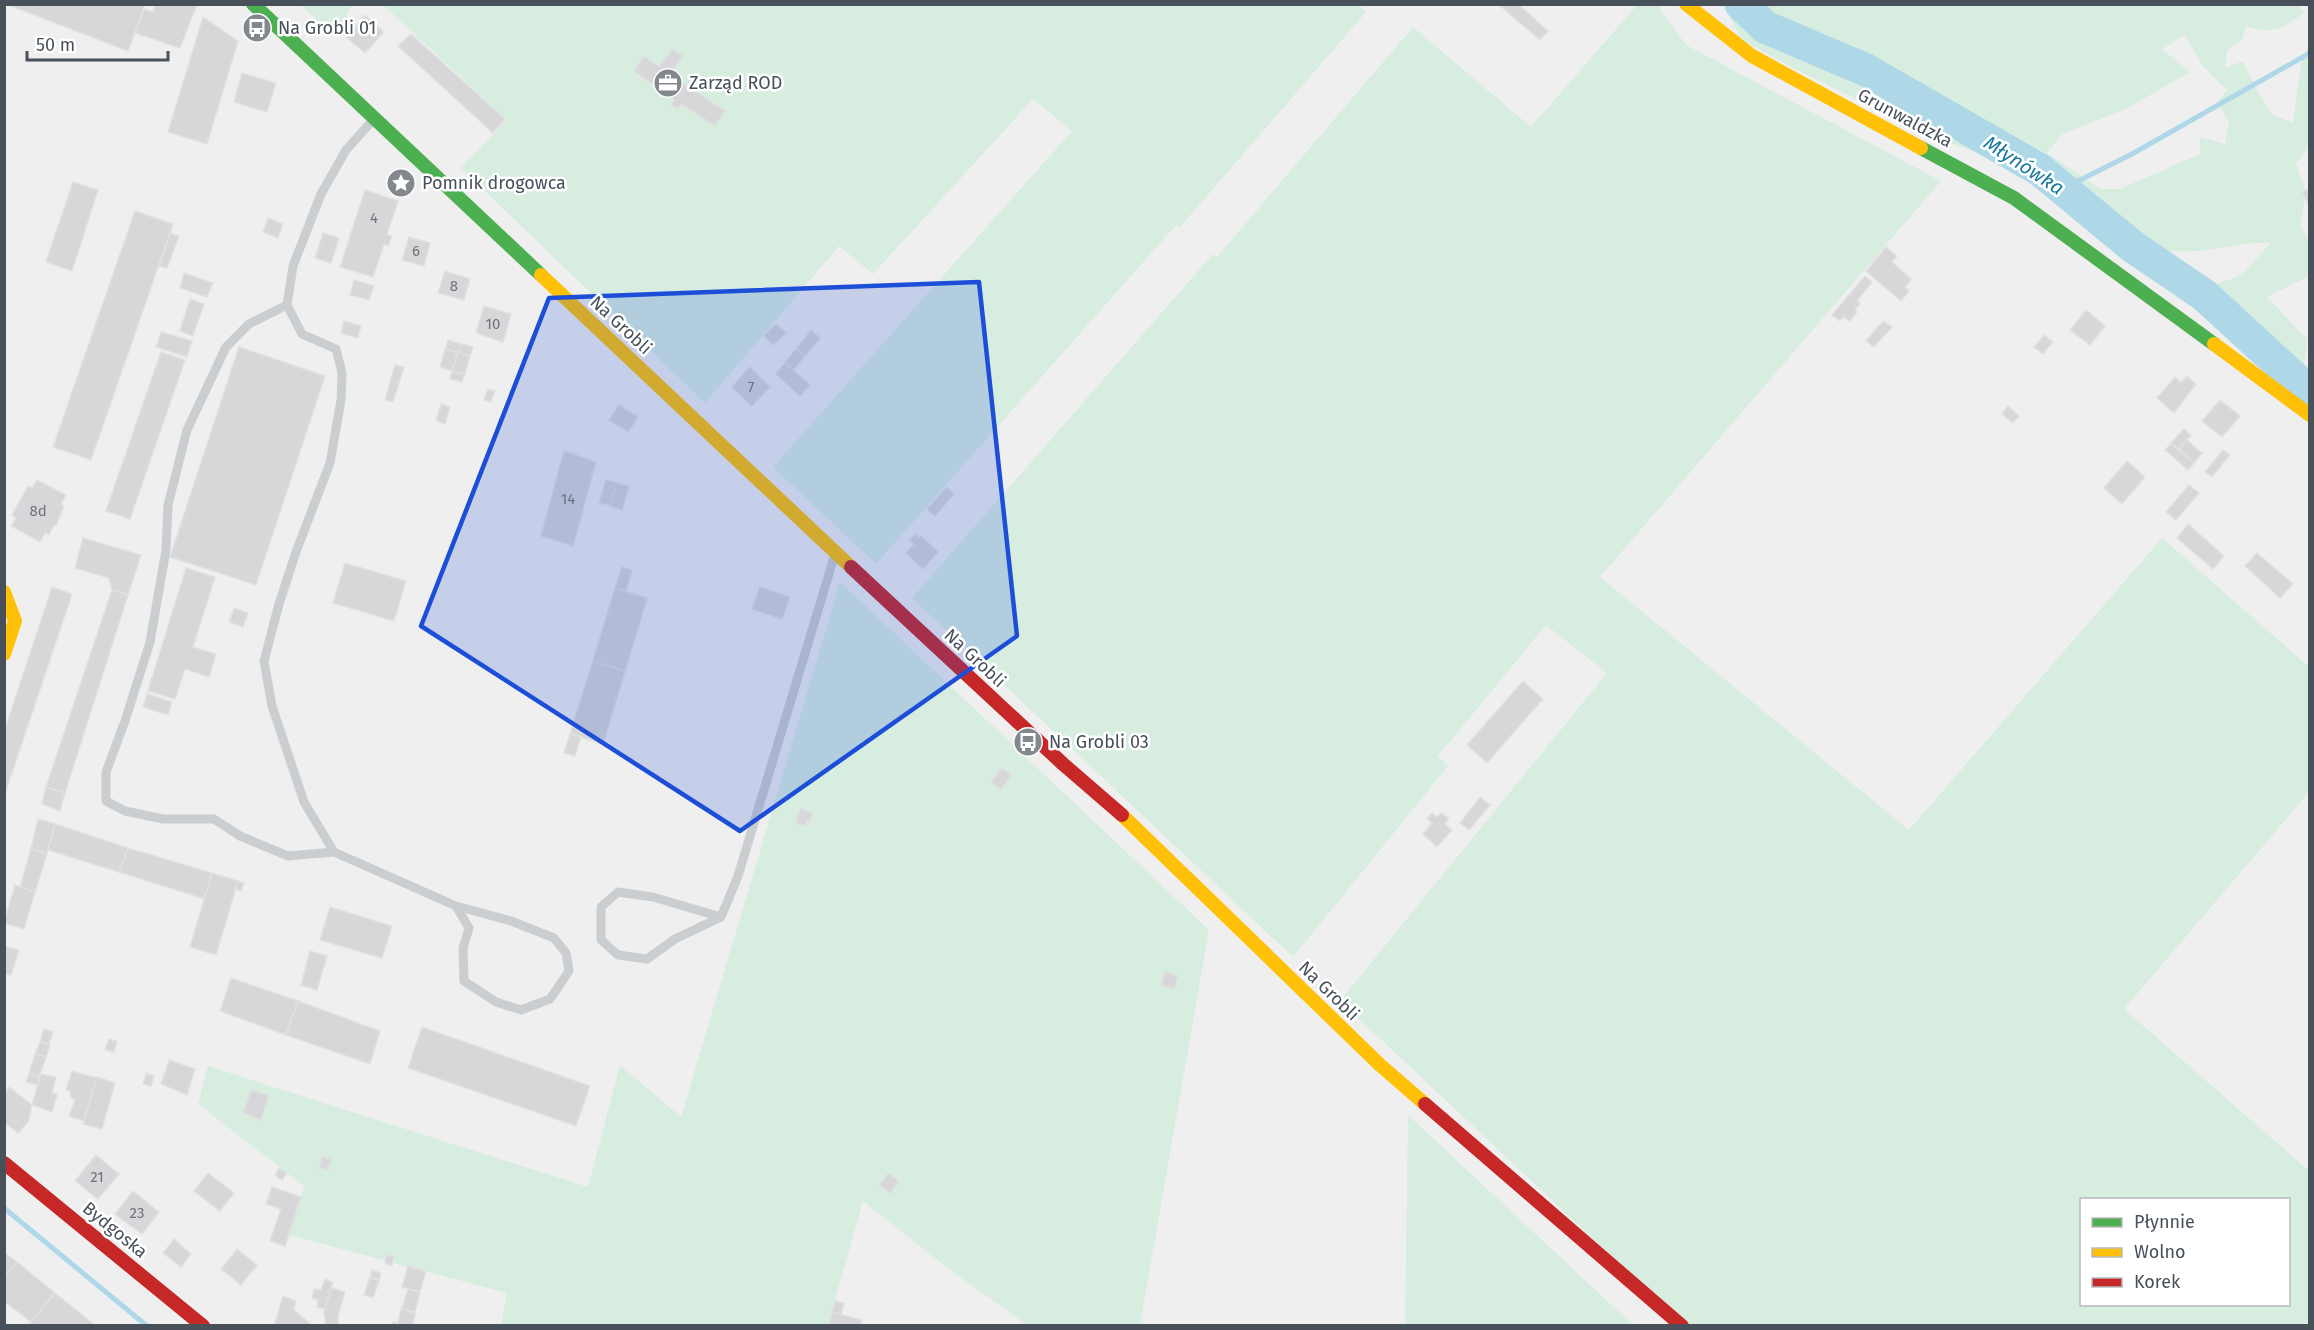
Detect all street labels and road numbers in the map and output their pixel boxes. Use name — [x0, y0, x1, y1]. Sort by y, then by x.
street label: Grunwaldzka — [1854, 84, 1956, 152]
street label: Na Grobli — [586, 291, 656, 359]
street label: Na Grobli — [940, 624, 1010, 692]
street label: Na Grobli — [1294, 957, 1364, 1025]
street label: Bydgoska — [78, 1197, 152, 1263]

